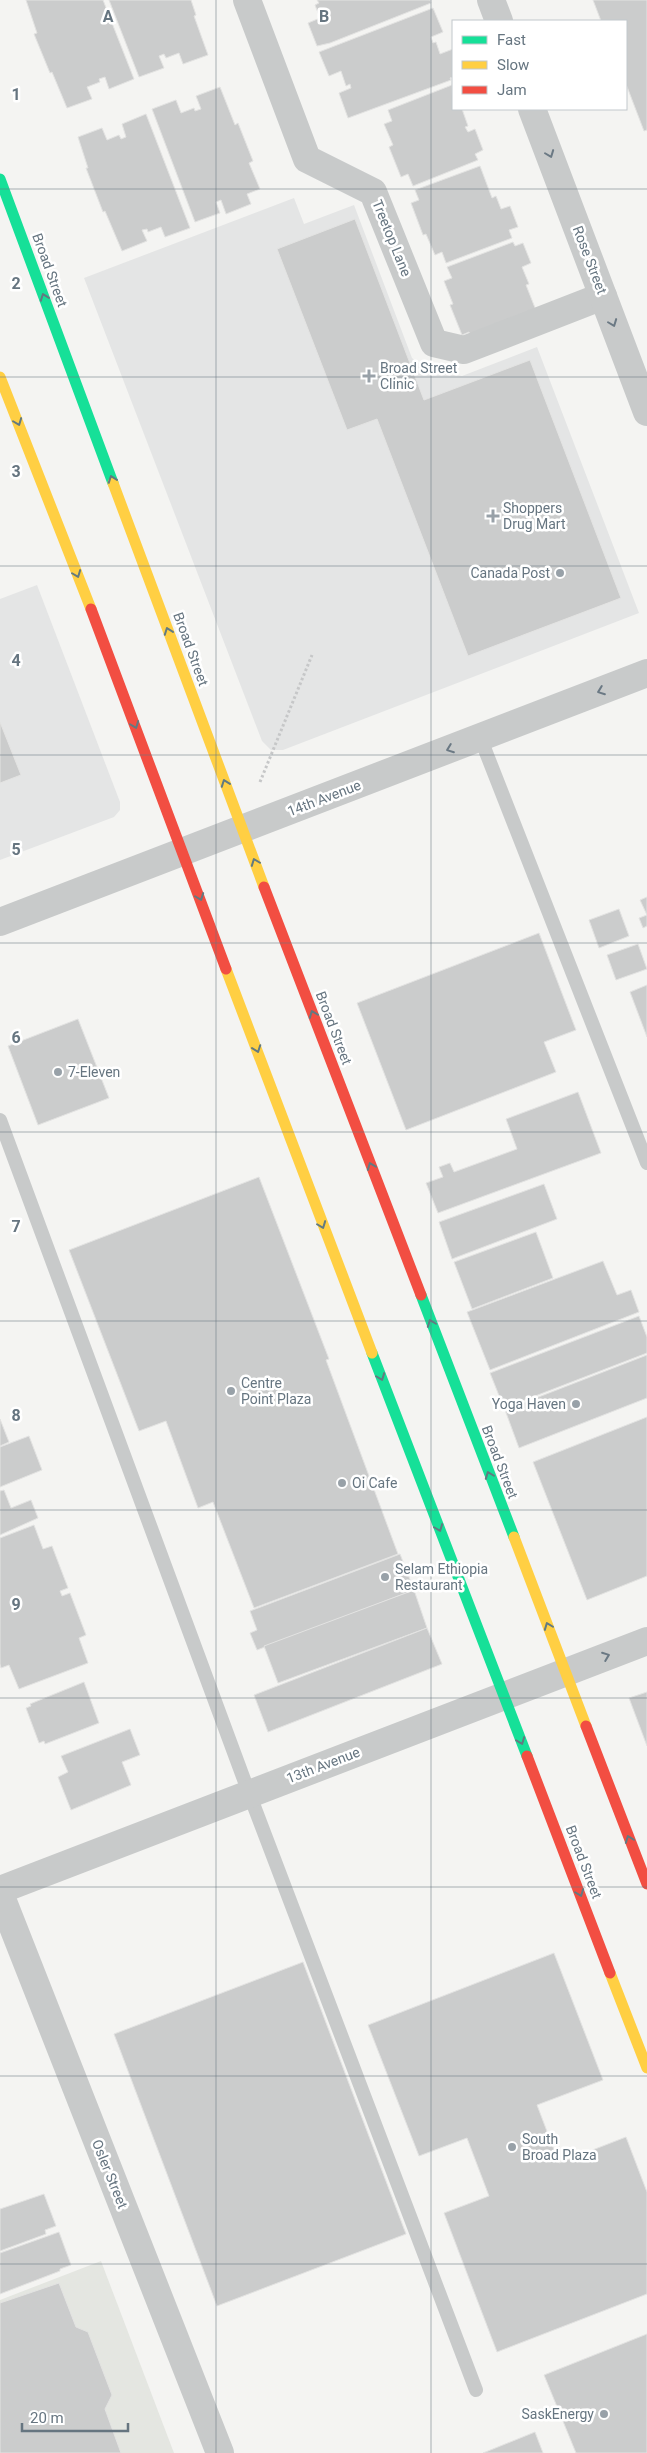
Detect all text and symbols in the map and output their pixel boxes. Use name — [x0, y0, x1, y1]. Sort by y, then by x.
text: A — [103, 7, 114, 26]
text: B — [319, 7, 329, 26]
legend — [452, 20, 627, 110]
text: Fast — [497, 31, 526, 49]
text: Slow — [497, 56, 529, 74]
text: Jam — [497, 81, 527, 99]
text: 1 — [11, 85, 21, 104]
one-way arrow — [544, 150, 554, 158]
street label: Treetop Lane — [369, 197, 415, 279]
street label: Rose Street — [570, 224, 610, 297]
street label: Broad Street — [29, 231, 71, 309]
text: 2 — [11, 274, 21, 293]
one-way arrow — [40, 293, 50, 302]
one-way arrow — [607, 318, 617, 327]
place label: Broad Street Clinic — [380, 360, 458, 392]
marker: Broad Street Clinic — [362, 369, 376, 383]
one-way arrow — [12, 417, 22, 426]
text: 3 — [11, 462, 21, 481]
one-way arrow — [108, 475, 118, 484]
place label: Shoppers Drug Mart — [503, 500, 566, 532]
marker: Shoppers Drug Mart — [487, 510, 499, 522]
place label: Canada Post — [470, 565, 550, 581]
marker: Canada Post — [554, 567, 566, 579]
one-way arrow — [71, 569, 81, 577]
street label: Broad Street — [170, 610, 212, 688]
one-way arrow — [164, 627, 174, 636]
text: 4 — [11, 651, 21, 670]
one-way arrow — [598, 685, 606, 695]
one-way arrow — [129, 720, 139, 729]
one-way arrow — [446, 743, 455, 753]
street label: 14th Avenue — [285, 777, 363, 819]
one-way arrow — [221, 780, 231, 788]
text: 5 — [11, 840, 21, 859]
one-way arrow — [251, 858, 261, 867]
one-way arrow — [194, 892, 204, 901]
street label: Broad Street — [313, 989, 355, 1067]
one-way arrow — [309, 1010, 319, 1019]
text: 6 — [11, 1028, 21, 1047]
one-way arrow — [251, 1044, 261, 1053]
place label: 7-Eleven — [68, 1064, 120, 1080]
marker: 7-Eleven — [52, 1066, 64, 1078]
one-way arrow — [367, 1162, 377, 1171]
text: 7 — [11, 1217, 21, 1236]
one-way arrow — [316, 1220, 326, 1229]
one-way arrow — [427, 1319, 437, 1328]
one-way arrow — [375, 1372, 385, 1380]
place label: Centre Point Plaza — [241, 1375, 311, 1407]
marker: Centre Point Plaza — [225, 1385, 237, 1397]
place label: Yoga Haven — [492, 1396, 566, 1412]
marker: Yoga Haven — [570, 1398, 582, 1410]
text: 8 — [11, 1406, 21, 1425]
street label: Broad Street — [479, 1423, 521, 1501]
one-way arrow — [485, 1471, 495, 1480]
place label: Oi Cafe — [352, 1475, 397, 1491]
marker: Oi Cafe — [336, 1477, 348, 1489]
one-way arrow — [433, 1523, 444, 1532]
place label: Selam Ethiopia Restaurant — [395, 1561, 488, 1593]
marker: Selam Ethiopia Restaurant — [379, 1571, 391, 1583]
text: 9 — [11, 1595, 21, 1614]
one-way arrow — [543, 1623, 553, 1631]
one-way arrow — [601, 1652, 610, 1662]
one-way arrow — [515, 1736, 526, 1745]
street label: 13th Avenue — [284, 1744, 362, 1786]
street label: Broad Street — [563, 1823, 605, 1901]
one-way arrow — [625, 1835, 636, 1844]
one-way arrow — [574, 1888, 584, 1897]
place label: South Broad Plaza — [522, 2131, 597, 2163]
street label: Osler Street — [89, 2137, 131, 2211]
marker: South Broad Plaza — [506, 2141, 518, 2153]
scale bar — [22, 2400, 129, 2432]
place label: SaskEnergy — [522, 2406, 594, 2422]
marker: SaskEnergy — [598, 2408, 610, 2420]
text: 20 m — [30, 2409, 64, 2427]

